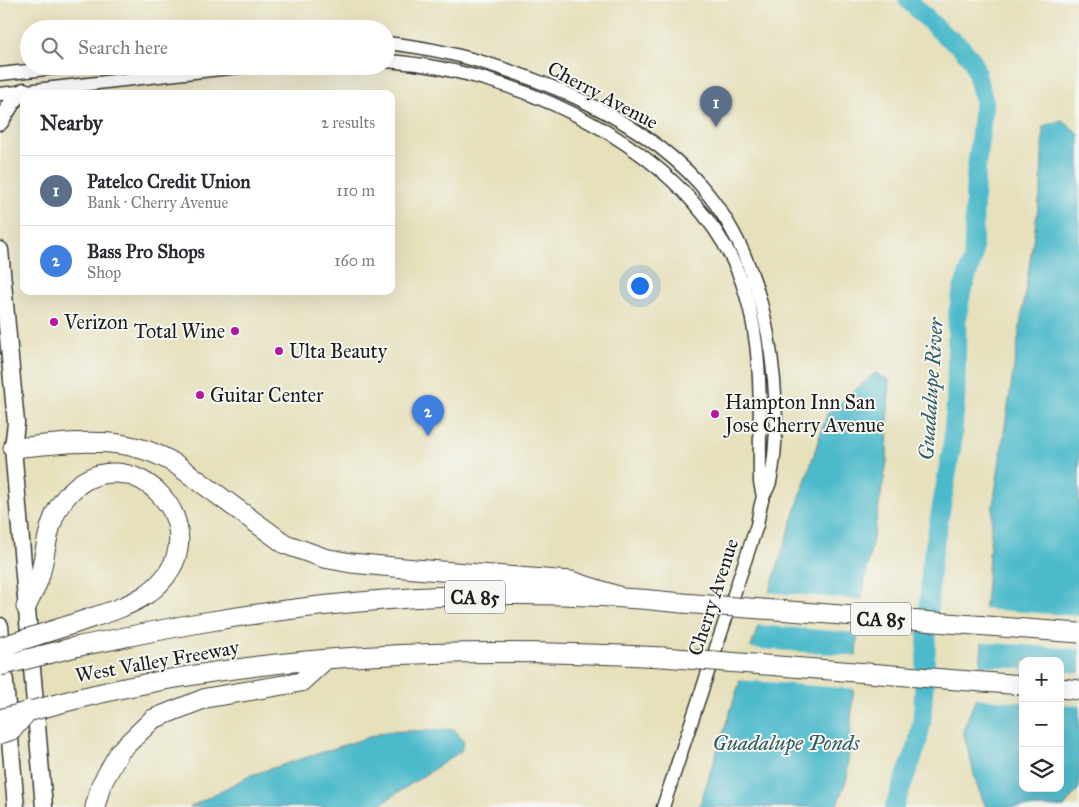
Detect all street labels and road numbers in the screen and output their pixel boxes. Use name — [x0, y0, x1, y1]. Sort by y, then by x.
street label: Cherry Avenue — [544, 56, 662, 134]
street label: Cherry Avenue — [683, 535, 743, 659]
road number: CA 85 — [445, 580, 505, 614]
road number: CA 85 — [851, 602, 911, 636]
street label: West Valley Freeway — [73, 635, 241, 687]

